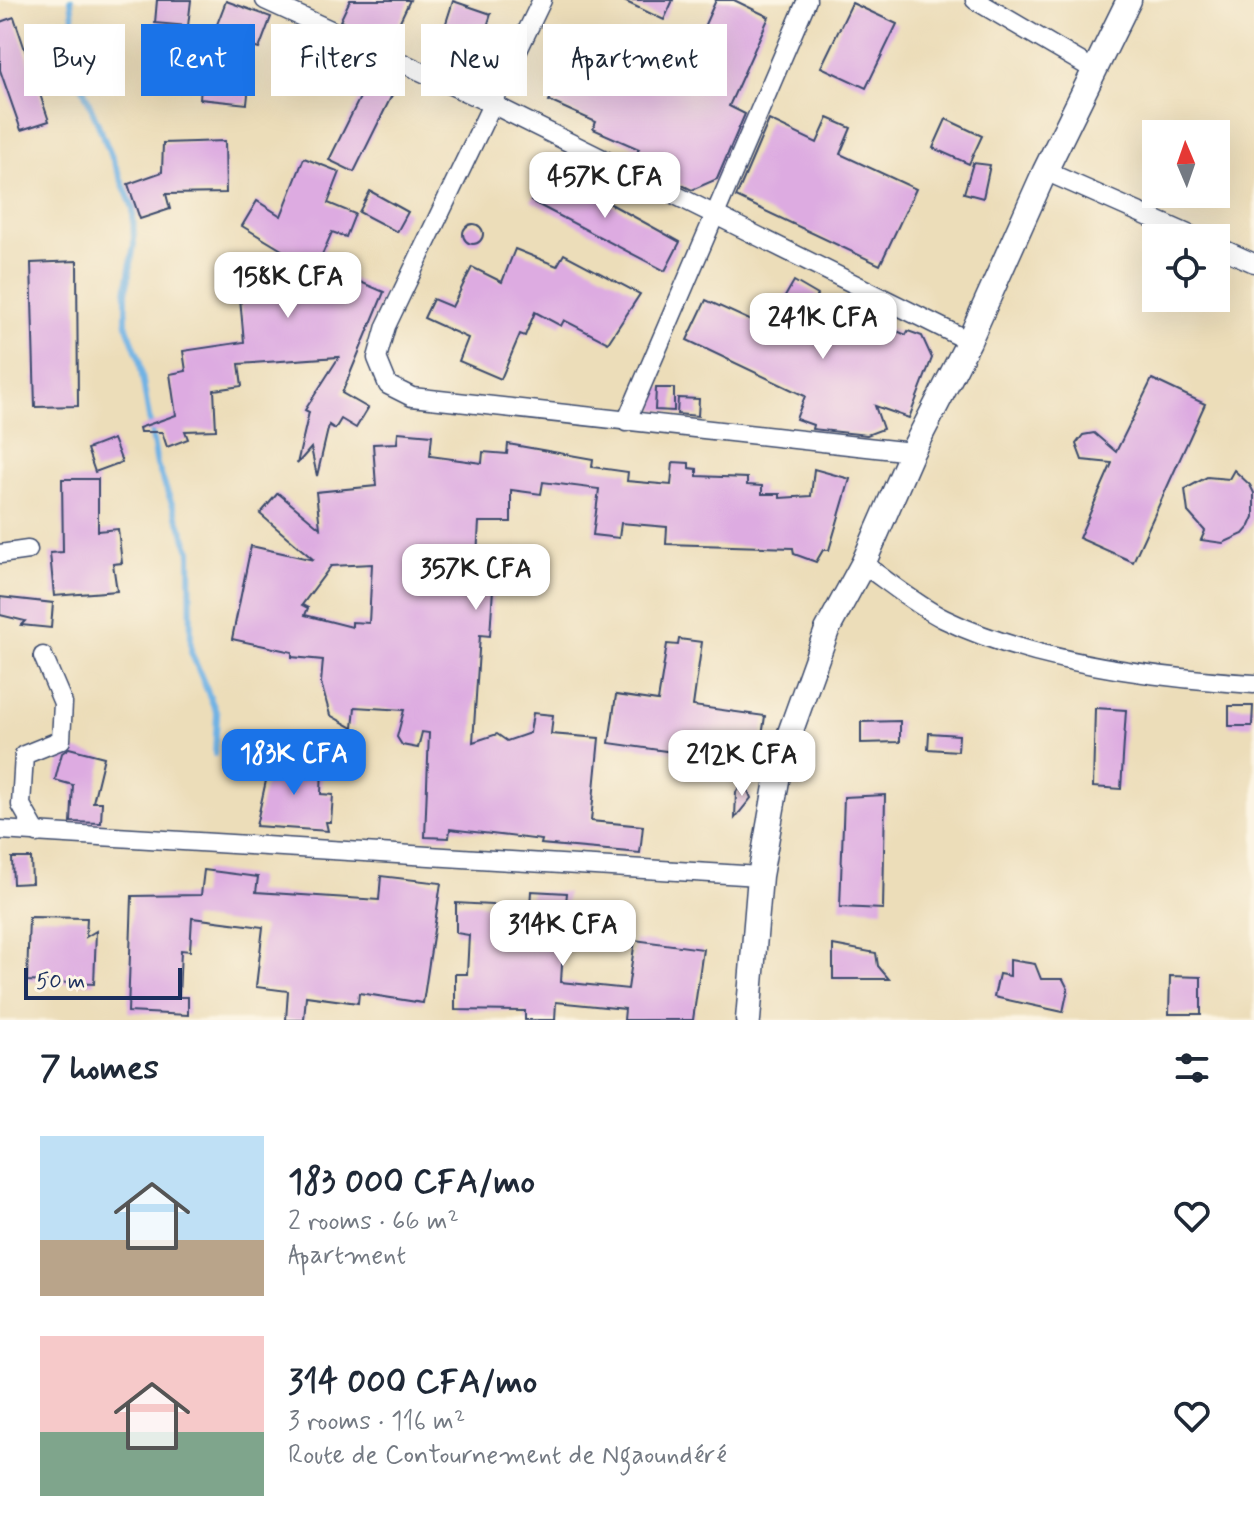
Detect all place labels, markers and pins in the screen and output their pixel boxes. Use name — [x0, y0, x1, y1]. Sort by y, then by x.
pin: 457K CFA — [522, 152, 688, 220]
pin: 158K CFA — [205, 252, 371, 320]
pin: 241K CFA — [740, 293, 906, 361]
pin: 357K CFA — [393, 544, 559, 612]
pin: 183K CFA — [211, 729, 377, 797]
pin: 212K CFA — [659, 730, 825, 798]
pin: 314K CFA — [480, 900, 646, 968]

